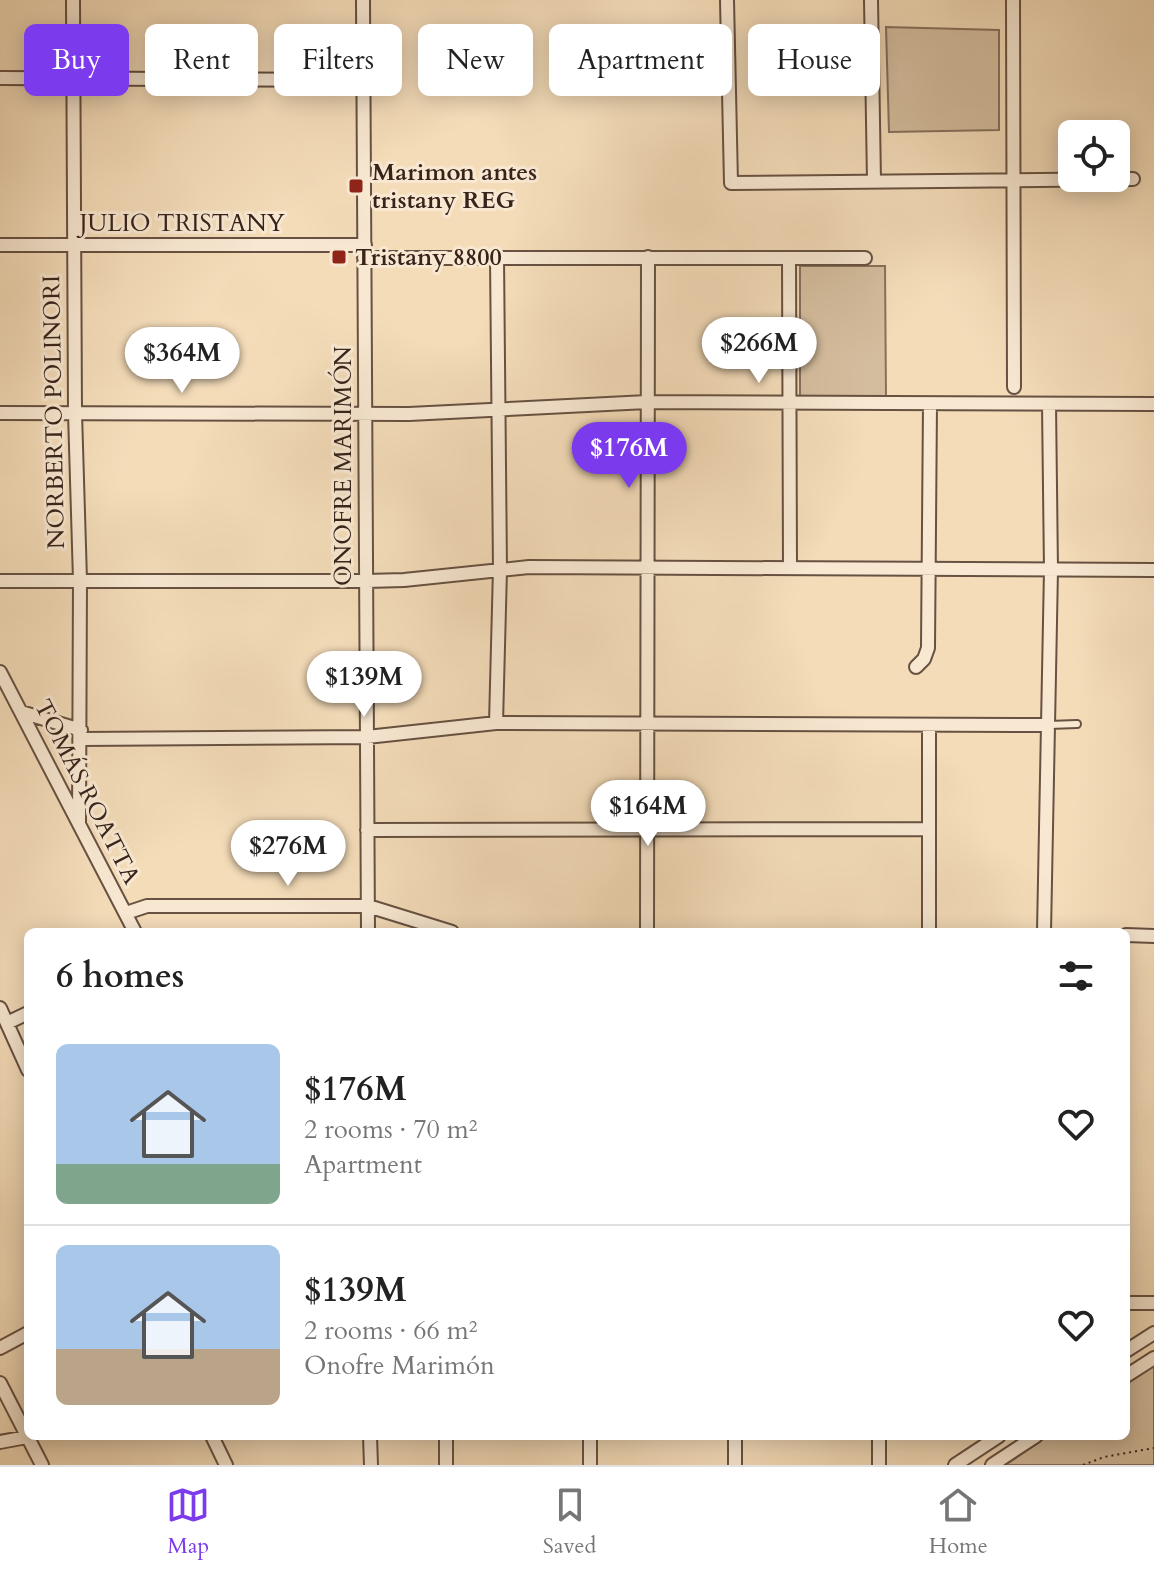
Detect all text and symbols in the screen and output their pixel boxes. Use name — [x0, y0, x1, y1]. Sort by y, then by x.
chip: Buy — [24, 24, 129, 96]
chip: Rent — [145, 24, 258, 96]
chip: Filters — [274, 24, 402, 96]
chip: New — [418, 24, 533, 96]
chip: Apartment — [549, 24, 732, 96]
chip: House — [748, 24, 880, 96]
map controls — [1058, 120, 1130, 192]
button: locate — [1058, 120, 1130, 192]
place label: Marimon antes tristany REG — [372, 156, 537, 217]
marker: Marimon antes tristany REG — [347, 177, 365, 195]
street label: JULIO TRISTANY — [76, 207, 285, 240]
place label: Tristany 8800 — [355, 241, 502, 274]
marker: Tristany 8800 — [330, 248, 348, 266]
street label: NORBERTO POLINORI — [35, 275, 73, 549]
pin: $266M — [703, 317, 815, 385]
text: $266M — [720, 325, 798, 360]
pin: $364M — [126, 327, 238, 395]
text: $364M — [143, 335, 221, 370]
street label: ONOFRE MARIMÓN — [327, 346, 360, 586]
pin: $176M — [573, 422, 685, 490]
text: $176M — [590, 430, 668, 465]
pin: $139M — [308, 651, 420, 719]
text: $139M — [325, 659, 403, 694]
street label: TOMÁS ROATTA — [26, 694, 148, 891]
pin: $164M — [592, 780, 704, 848]
text: $164M — [609, 788, 687, 823]
pin: $276M — [232, 820, 344, 888]
text: $276M — [249, 828, 327, 863]
text: 6 homes — [56, 953, 184, 999]
icon: filters — [1054, 954, 1098, 998]
text: $176M — [304, 1066, 407, 1112]
icon: home — [120, 1076, 216, 1172]
icon: heart — [1054, 1102, 1098, 1146]
text: 2 rooms · 70 m² — [304, 1112, 477, 1147]
text: Apartment — [304, 1147, 422, 1182]
text: $139M — [304, 1267, 407, 1313]
icon: home — [120, 1277, 216, 1373]
icon: heart — [1054, 1303, 1098, 1347]
text: 2 rooms · 66 m² — [304, 1313, 477, 1348]
text: Onofre Marimón — [304, 1348, 495, 1383]
tab: Map — [166, 1483, 210, 1561]
tab: Saved — [543, 1483, 596, 1561]
tab: Home — [929, 1483, 988, 1561]

